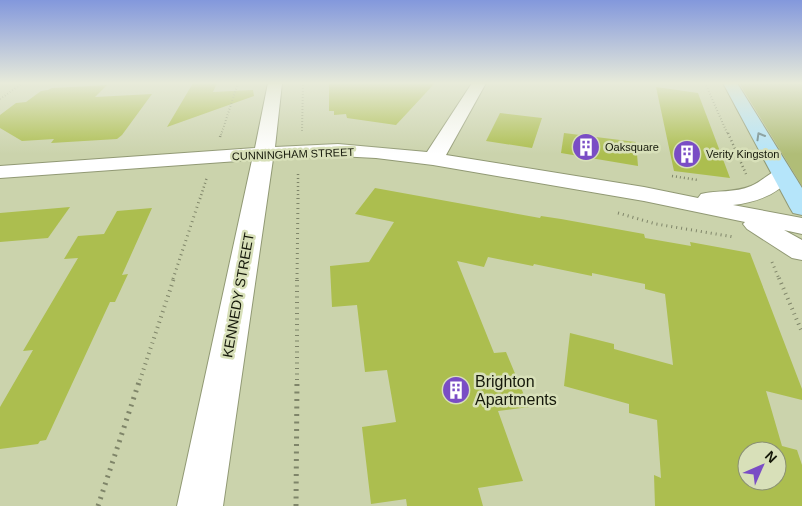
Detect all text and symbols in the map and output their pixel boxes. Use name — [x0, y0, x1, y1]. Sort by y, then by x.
building icon: Oaksquare — [571, 132, 601, 162]
one-way arrow — [756, 132, 766, 141]
building icon: Verity Kingston — [672, 139, 702, 169]
place label: Oaksquare — [605, 141, 659, 153]
street label: CUNNINGHAM STREET — [232, 146, 355, 162]
place label: Verity Kingston — [706, 148, 779, 160]
street label: KENNEDY STREET — [219, 231, 257, 359]
place label: Brighton Apartments — [475, 373, 557, 408]
building icon: Brighton Apartments — [441, 375, 471, 405]
north arrow — [737, 441, 787, 491]
text: N — [762, 448, 780, 466]

